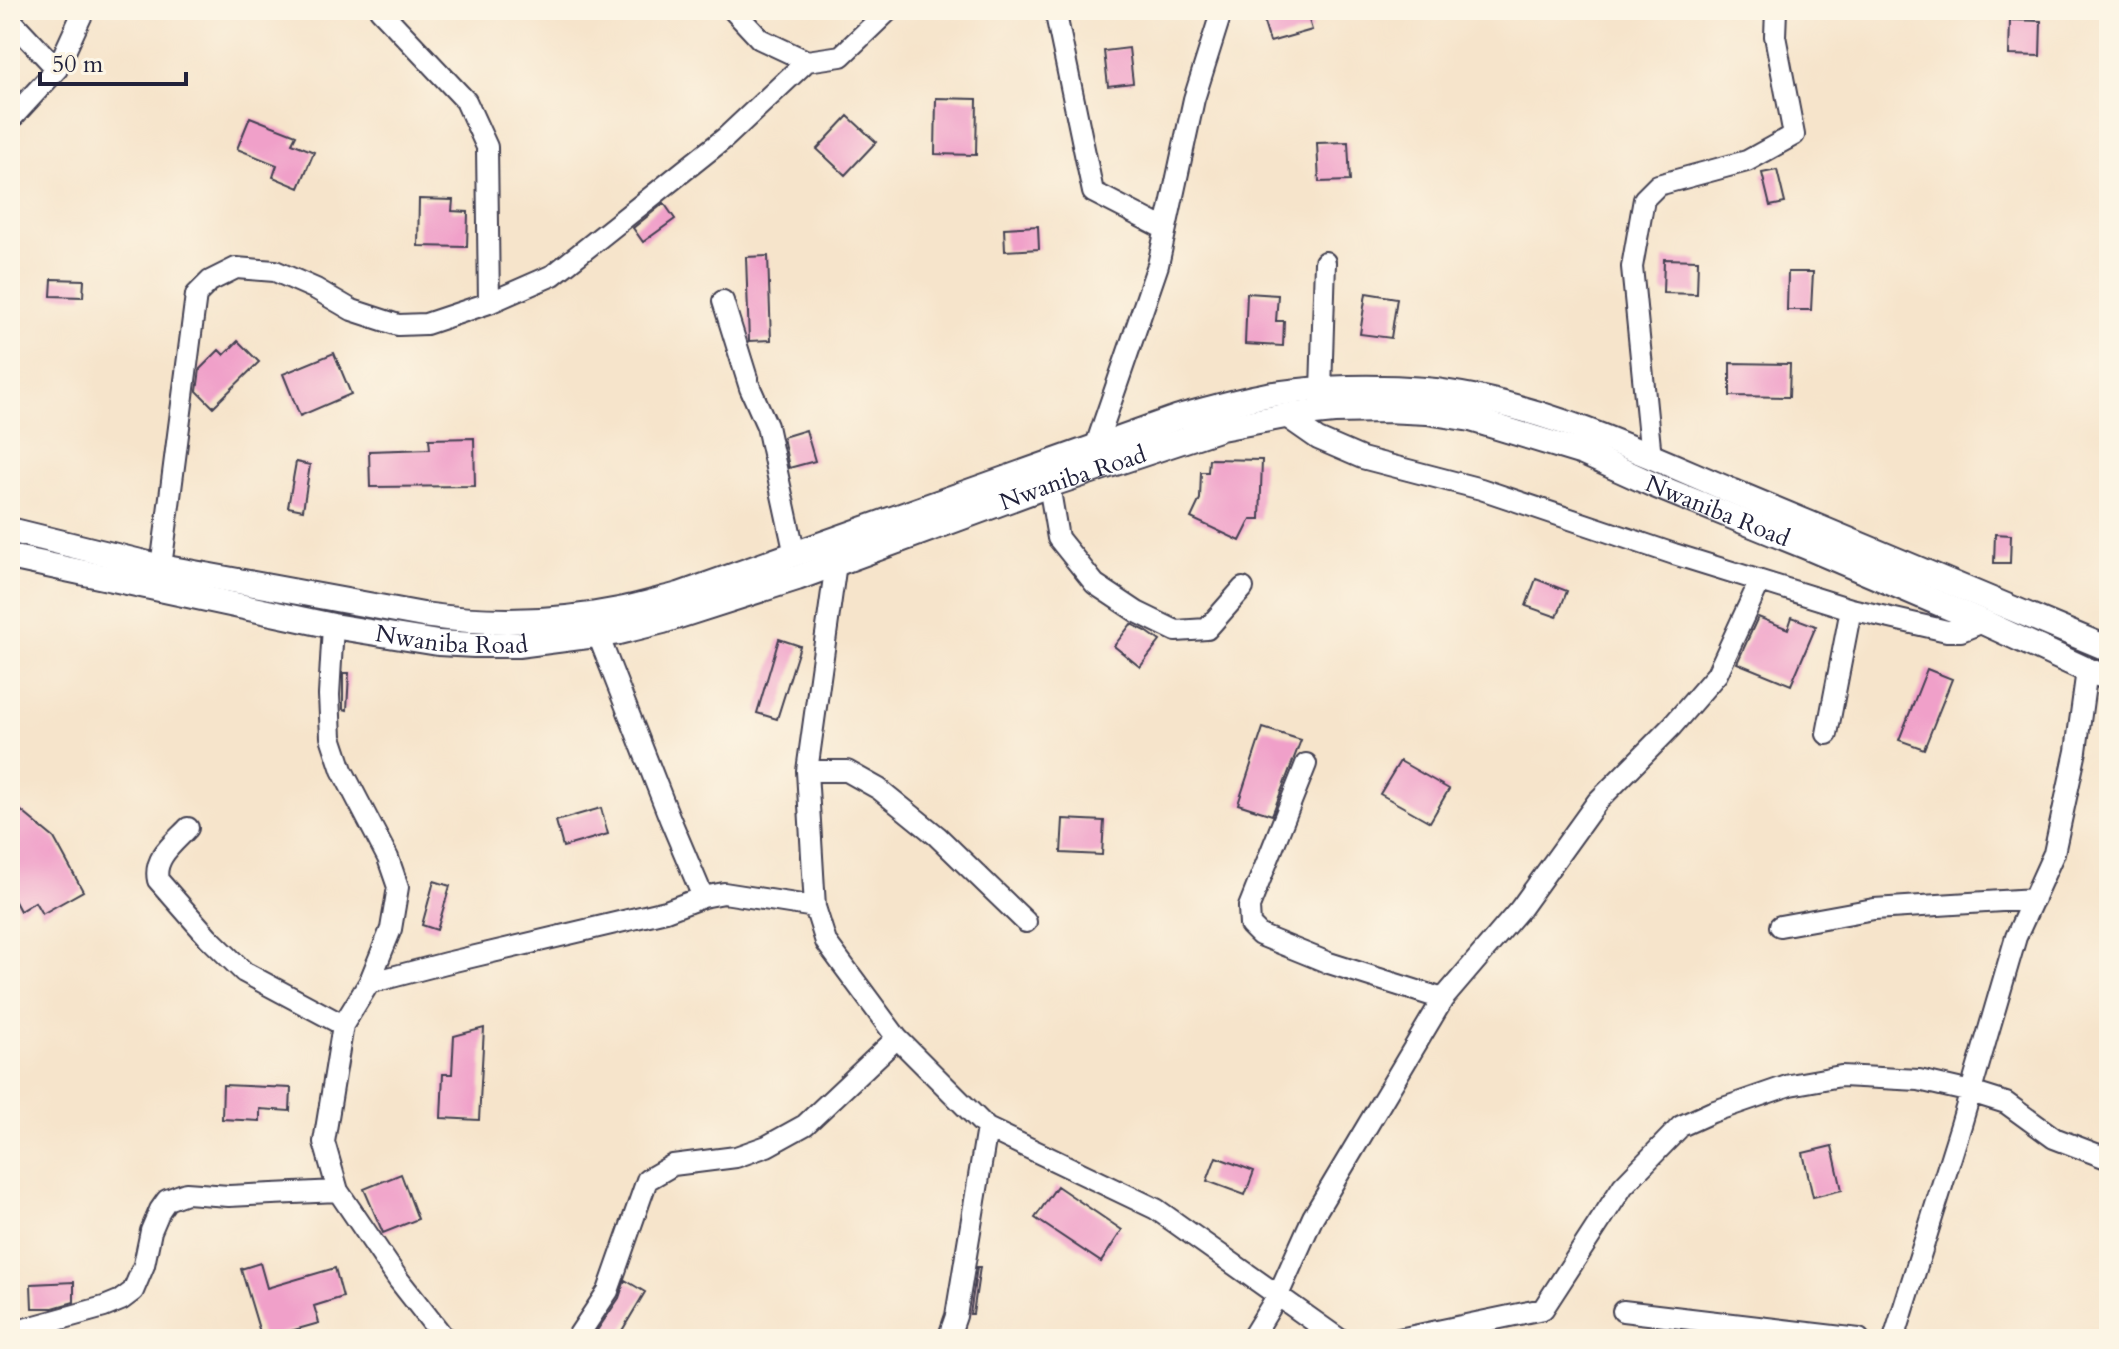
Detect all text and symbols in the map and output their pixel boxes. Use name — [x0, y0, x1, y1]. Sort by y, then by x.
scale bar — [40, 36, 186, 86]
text: 50 m — [52, 48, 104, 81]
street label: Nwaniba Road — [995, 437, 1151, 518]
street label: Nwaniba Road — [1641, 467, 1795, 555]
street label: Nwaniba Road — [373, 617, 530, 662]

